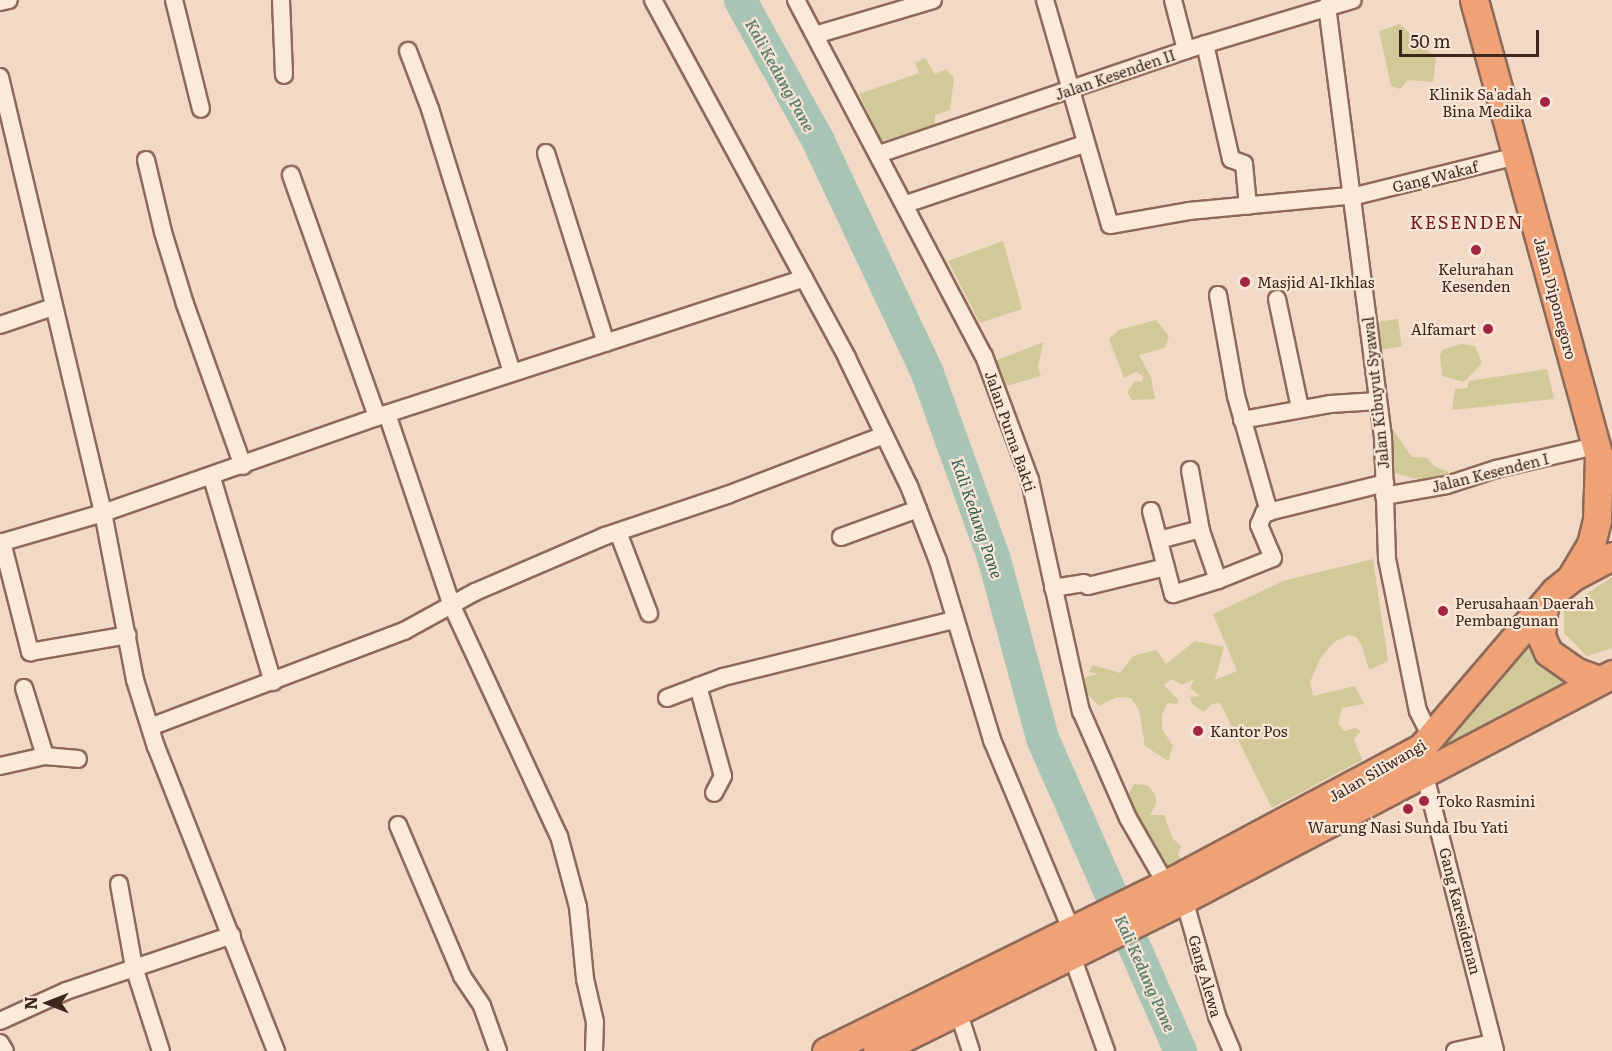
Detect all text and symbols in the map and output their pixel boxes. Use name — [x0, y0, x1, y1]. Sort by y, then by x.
water label: Kali Kedung Pane — [742, 15, 820, 135]
scale bar — [1402, 18, 1542, 56]
text: 50 m — [1410, 27, 1451, 54]
street label: Jalan Kesenden II — [1052, 45, 1178, 103]
place label: Klinik Sa'adah Bina Medika — [1429, 84, 1532, 119]
marker: Klinik Sa'adah Bina Medika — [1536, 93, 1554, 111]
street label: Gang Wakaf — [1390, 157, 1480, 195]
district label: KESENDEN — [1410, 211, 1524, 233]
street label: Jalan Diponegoro — [1531, 235, 1581, 361]
marker: Kelurahan Kesenden — [1469, 243, 1483, 257]
place label: Kelurahan Kesenden — [1438, 259, 1514, 294]
place label: Masjid Al-Ikhlas — [1257, 273, 1375, 291]
marker: Masjid Al-Ikhlas — [1238, 275, 1252, 289]
street label: Jalan Kibuyut Syawal — [1358, 316, 1392, 470]
place label: Alfamart — [1411, 320, 1476, 338]
marker: Alfamart — [1481, 322, 1495, 336]
street label: Jalan Purna Bakti — [982, 368, 1040, 494]
street label: Jalan Kesenden I — [1429, 449, 1551, 495]
water label: Kali Kedung Pane — [948, 455, 1008, 581]
place label: Perusahaan Daerah Pembangunan — [1455, 593, 1594, 628]
marker: Perusahaan Daerah Pembangunan — [1436, 604, 1450, 618]
place label: Kantor Pos — [1210, 722, 1288, 740]
marker: Kantor Pos — [1191, 724, 1205, 738]
street label: Jalan Siliwangi — [1325, 735, 1429, 805]
place label: Toko Rasmini — [1436, 792, 1535, 810]
marker: Toko Rasmini — [1417, 794, 1431, 808]
marker: Warung Nasi Sunda Ibu Yati — [1401, 802, 1415, 816]
place label: Warung Nasi Sunda Ibu Yati — [1308, 818, 1508, 836]
street label: Gang Karesidenan — [1437, 846, 1485, 976]
water label: Kali Kedung Pane — [1112, 912, 1180, 1034]
street label: Gang Alewa — [1186, 933, 1226, 1019]
north arrow — [18, 973, 78, 1033]
text: N — [18, 996, 42, 1010]

